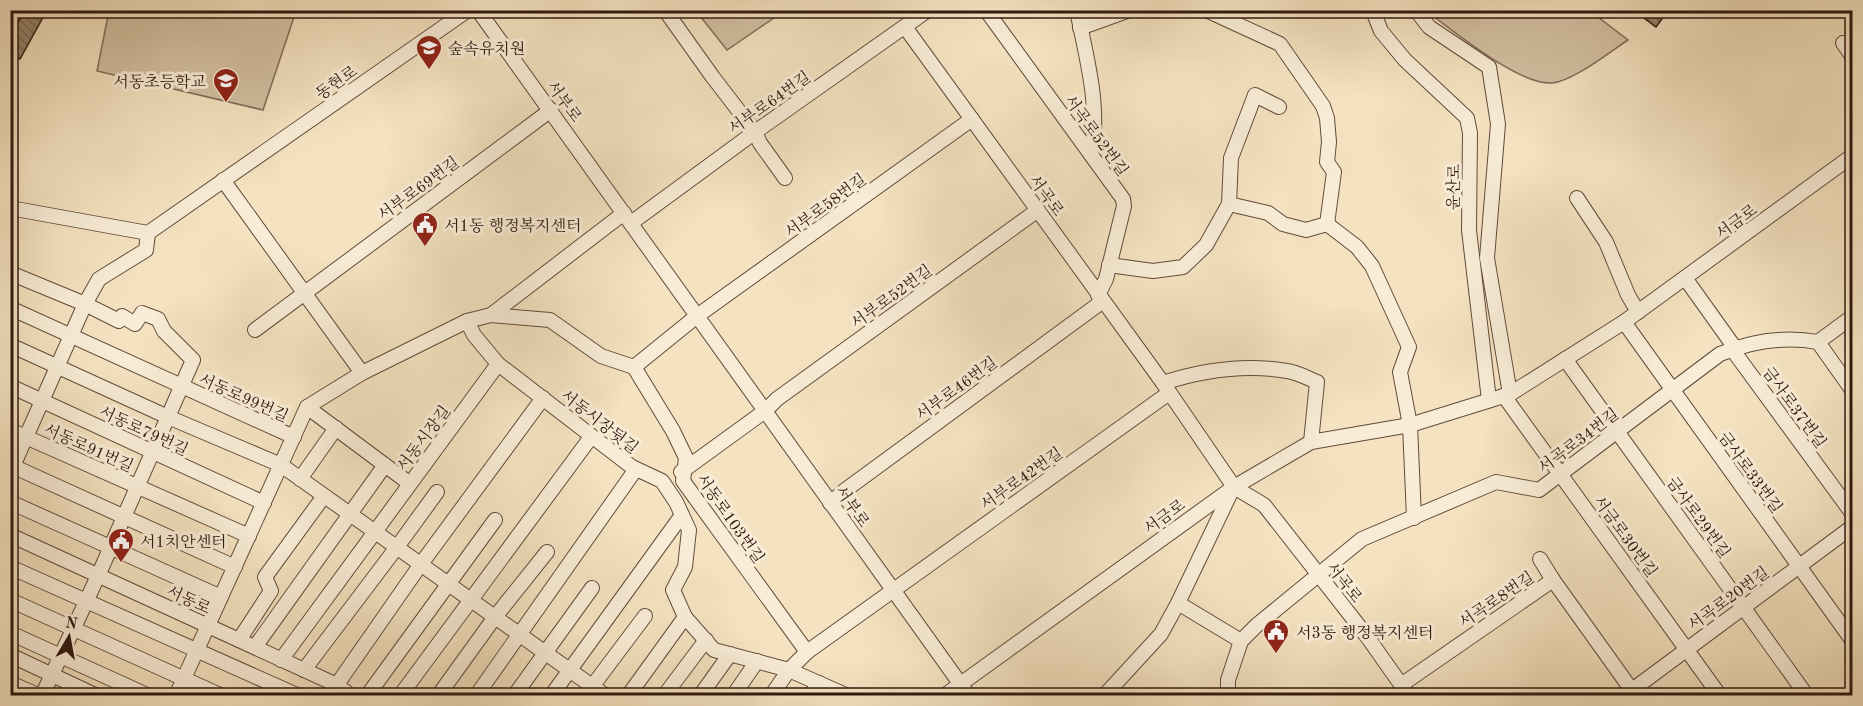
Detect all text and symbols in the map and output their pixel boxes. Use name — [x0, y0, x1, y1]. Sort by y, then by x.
school or university icon: 숲속유치원 — [414, 33, 444, 71]
place label: 숲속유치원 — [448, 40, 525, 58]
street label: 동현로 — [313, 63, 361, 103]
school or university icon: 서동초등학교 — [211, 66, 241, 104]
street label: 서부로64번길 — [726, 69, 814, 138]
place label: 서동초등학교 — [113, 73, 206, 91]
street label: 서부로 — [543, 78, 585, 126]
street label: 서곡로52번길 — [1061, 92, 1131, 180]
street label: 서부로69번길 — [375, 154, 463, 224]
street label: 윤산로 — [1446, 163, 1463, 210]
street label: 서부로58번길 — [782, 171, 870, 241]
street label: 서곡로 — [1025, 172, 1067, 220]
street label: 서금로 — [1713, 201, 1761, 243]
public building icon: 서1동 행정복지센터 — [410, 210, 440, 248]
place label: 서1동 행정복지센터 — [444, 217, 581, 235]
street label: 서부로52번길 — [848, 262, 936, 332]
street label: 서부로46번길 — [913, 354, 1001, 424]
street label: 금사로37번길 — [1759, 364, 1829, 452]
street label: 서동로99번길 — [196, 371, 291, 426]
street label: 서동시장뒷길 — [557, 387, 641, 457]
street label: 서동로79번길 — [96, 403, 190, 459]
street label: 서동시장길 — [394, 403, 454, 475]
street label: 서곡로34번길 — [1536, 406, 1622, 477]
street label: 서동로91번길 — [41, 421, 136, 476]
street label: 금사로33번길 — [1715, 429, 1785, 517]
street label: 서부로42번길 — [978, 445, 1066, 514]
street label: 서동로103번길 — [693, 471, 767, 567]
street label: 금사로29번길 — [1663, 474, 1733, 562]
street label: 서부로 — [832, 483, 872, 531]
street label: 서금로30번길 — [1590, 493, 1660, 581]
street label: 서금로 — [1141, 496, 1189, 538]
public building icon: 서1치안센터 — [106, 526, 136, 564]
place label: 서1치안센터 — [140, 534, 227, 551]
street label: 서곡로 — [1323, 559, 1365, 607]
street label: 서곡로20번길 — [1685, 564, 1773, 634]
street label: 서곡로8번길 — [1456, 569, 1537, 631]
street label: 서동로 — [164, 583, 213, 618]
north arrow — [39, 607, 99, 667]
text: N — [64, 615, 79, 633]
public building icon: 서3동 행정복지센터 — [1261, 617, 1291, 655]
place label: 서3동 행정복지센터 — [1296, 624, 1433, 642]

